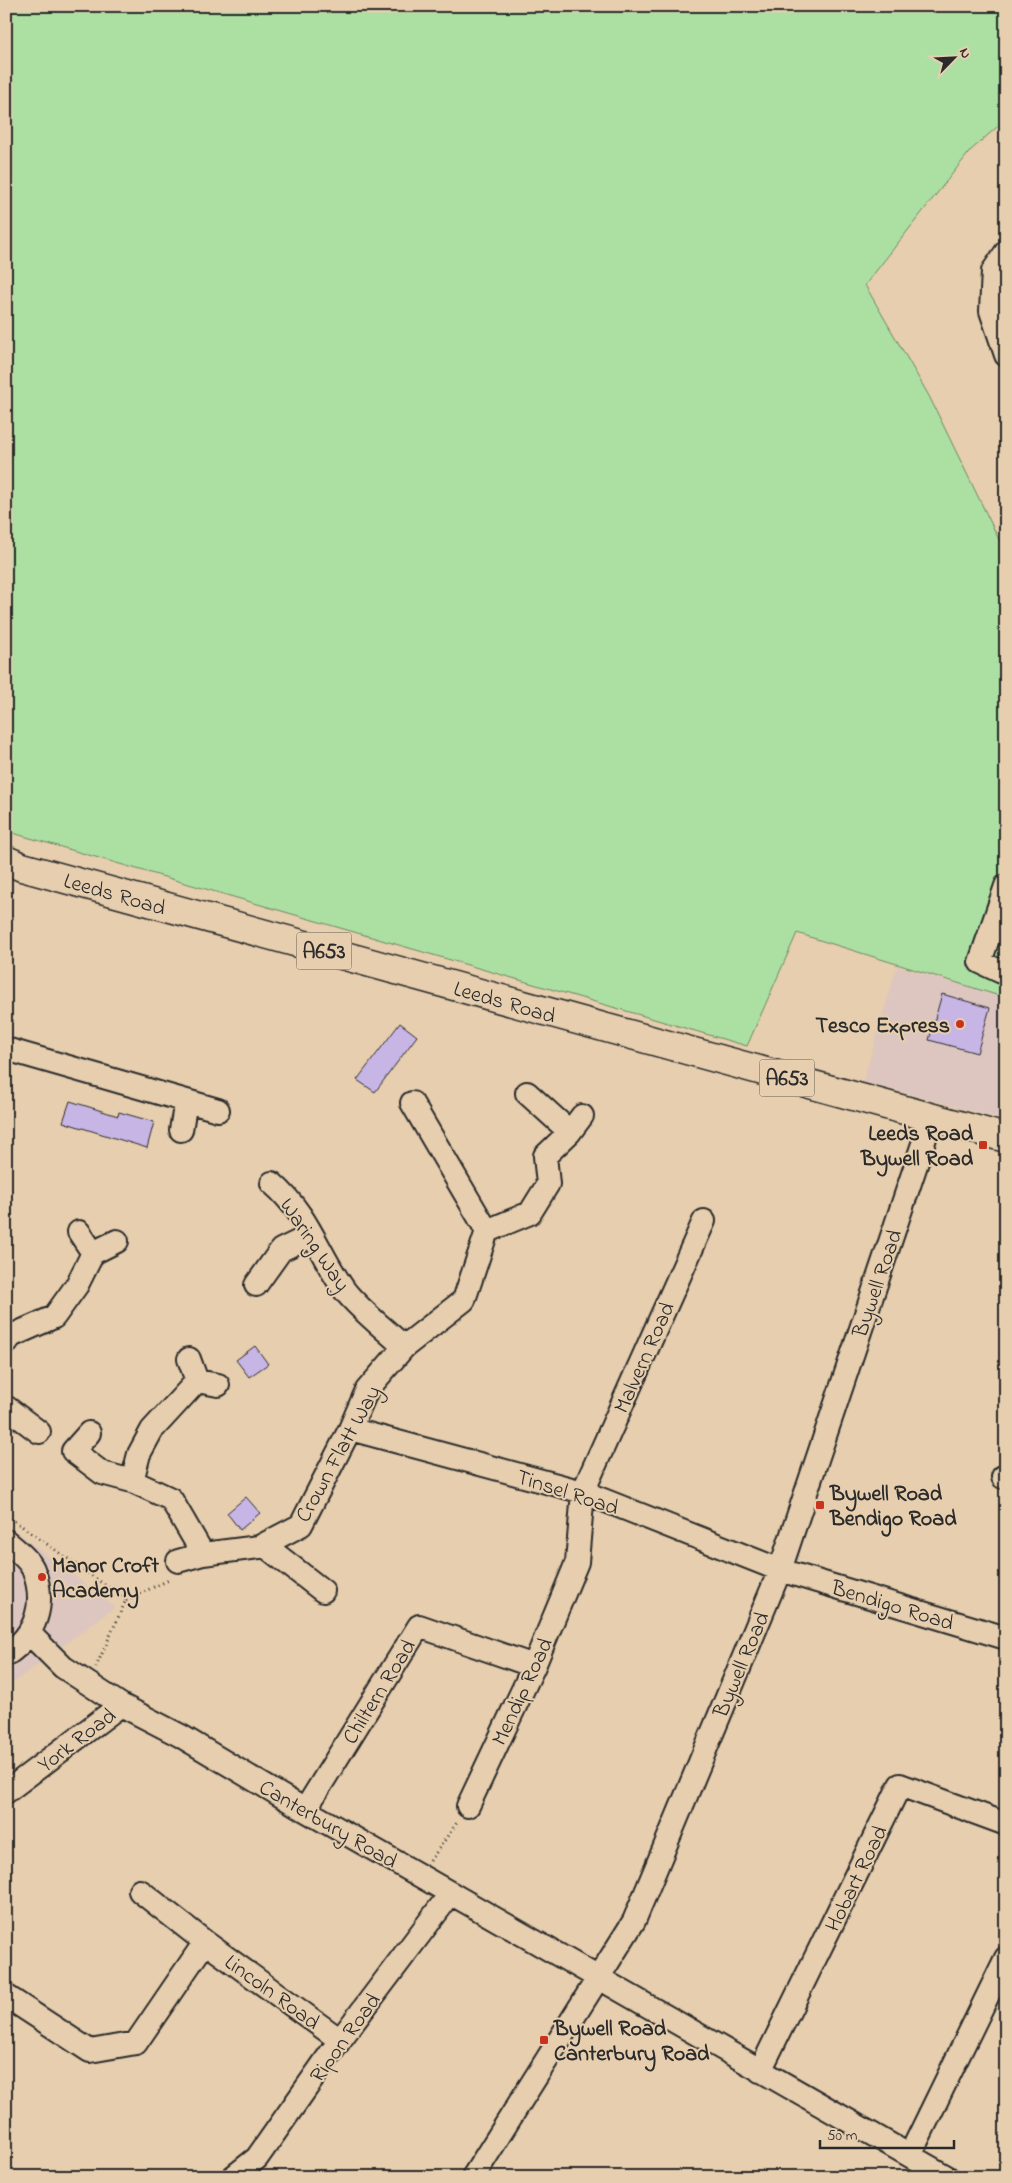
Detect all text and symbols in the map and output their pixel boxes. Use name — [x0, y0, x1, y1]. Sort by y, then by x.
north arrow — [930, 32, 980, 82]
text: N — [953, 45, 976, 62]
street label: Leeds Road — [59, 866, 169, 926]
road number: A653 — [296, 932, 352, 969]
street label: Leeds Road — [449, 974, 559, 1034]
place label: Tesco Express — [815, 1011, 950, 1043]
marker: Tesco Express — [954, 1018, 966, 1030]
road number: A653 — [760, 1060, 814, 1096]
place label: Leeds Road Bywell Road — [860, 1119, 974, 1177]
marker: Leeds Road Bywell Road — [977, 1139, 989, 1151]
street label: Waring Way — [269, 1192, 357, 1300]
street label: Bywell Road — [845, 1226, 913, 1343]
street label: Malvern Road — [607, 1297, 685, 1419]
street label: Crown Flatt Way — [289, 1380, 391, 1529]
street label: Tinsel Road — [512, 1462, 622, 1525]
place label: Bywell Road Bendigo Road — [829, 1479, 957, 1537]
marker: Bywell Road Bendigo Road — [814, 1499, 826, 1511]
place label: Manor Croft Academy — [52, 1551, 160, 1609]
marker: Manor Croft Academy — [36, 1571, 48, 1583]
street label: Bendigo Road — [826, 1573, 957, 1642]
street label: Bywell Road — [706, 1607, 780, 1724]
street label: Mendip Road — [485, 1633, 563, 1751]
street label: Chiltern Road — [336, 1634, 425, 1751]
street label: York Road — [32, 1701, 124, 1781]
street label: Canterbury Road — [252, 1773, 403, 1879]
street label: Hobart Road — [818, 1821, 897, 1938]
street label: Lincoln Road — [217, 1948, 326, 2039]
street label: Ripon Road — [303, 1987, 390, 2090]
place label: Bywell Road Canterbury Road — [553, 2014, 710, 2072]
marker: Bywell Road Canterbury Road — [538, 2034, 550, 2046]
scale bar — [820, 2118, 953, 2150]
text: 50 m — [827, 2125, 858, 2147]

